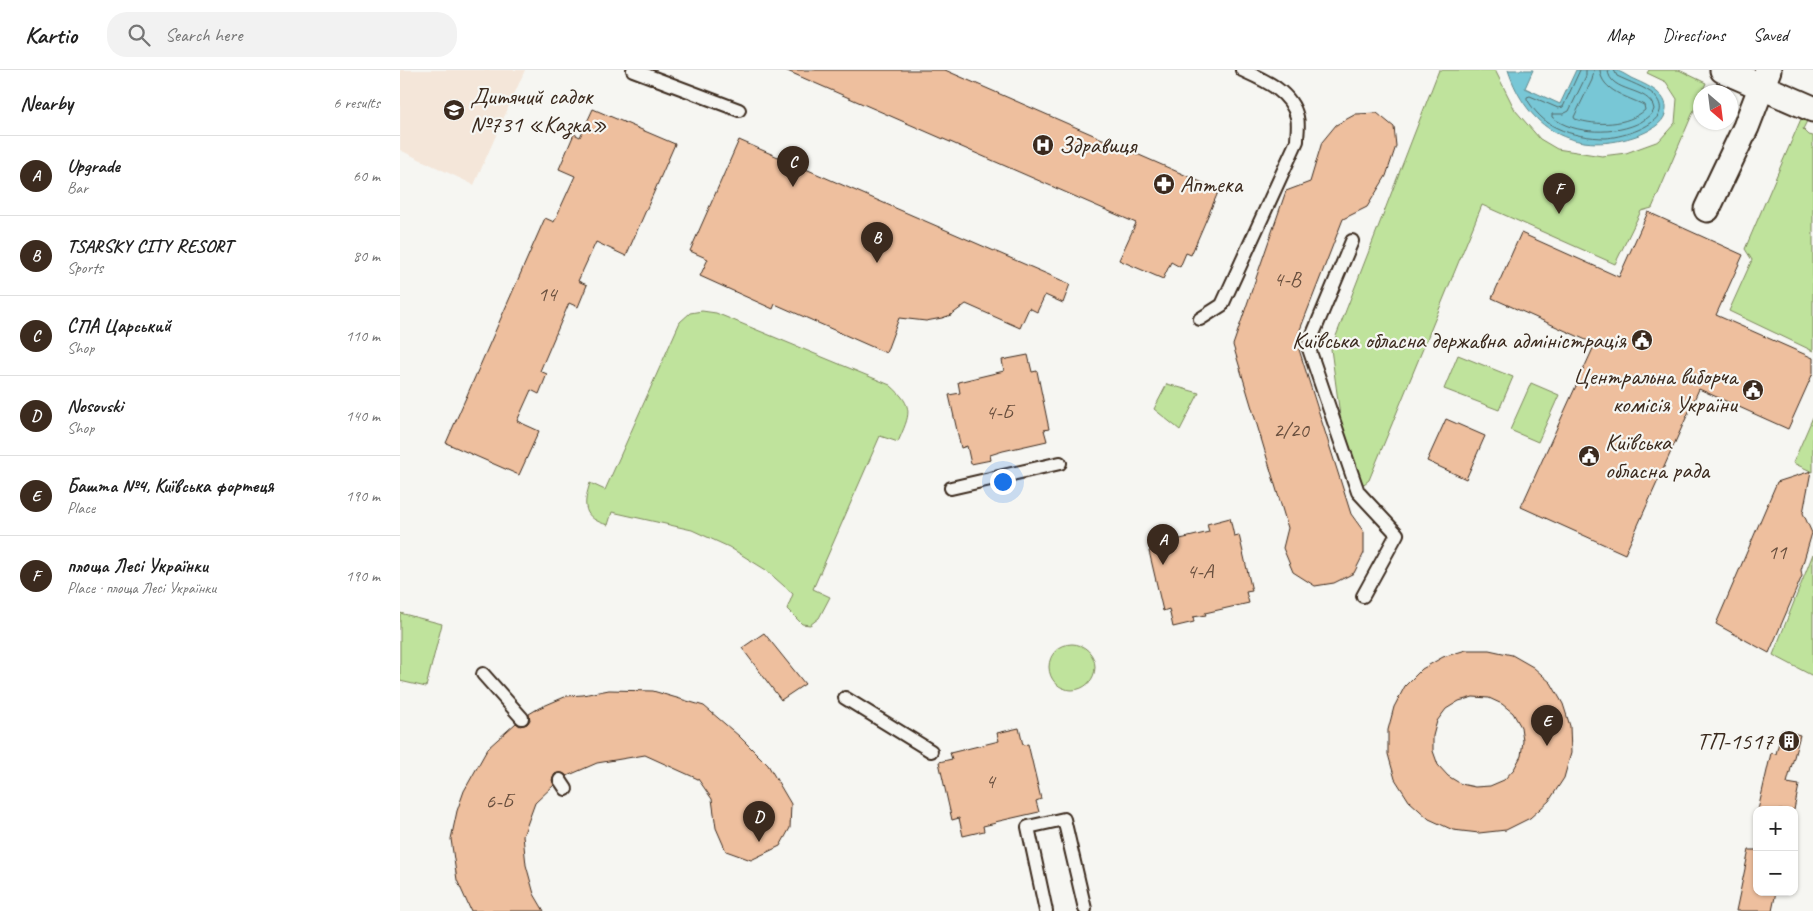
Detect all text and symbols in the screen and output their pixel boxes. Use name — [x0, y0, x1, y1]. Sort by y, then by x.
search box — [107, 12, 457, 57]
text: Kartio — [25, 20, 77, 50]
icon: search — [125, 21, 153, 49]
text: Search here — [165, 23, 242, 47]
text: Map — [1607, 24, 1634, 46]
text: Directions — [1662, 24, 1725, 46]
text: Saved — [1753, 24, 1788, 46]
place label: Дитячий садок №731 «Казка» — [470, 81, 607, 140]
north arrow — [1693, 85, 1738, 130]
text: Nearby — [20, 90, 73, 116]
text: 6 results — [333, 93, 380, 113]
school or university icon: Дитячий садок №731 «Казка» — [442, 98, 466, 122]
place label: Здравиця — [1059, 130, 1138, 160]
hospital icon: Здравиця — [1031, 133, 1055, 157]
pin: C — [777, 146, 809, 187]
text: Upgrade — [67, 154, 120, 178]
text: A — [32, 166, 40, 186]
text: 60 m — [353, 166, 380, 186]
place label: Аптека — [1180, 169, 1243, 199]
pharmacy icon: Аптека — [1152, 172, 1176, 196]
pin: F — [1543, 173, 1575, 214]
text: Bar — [67, 178, 88, 198]
pin: B — [861, 222, 893, 263]
text: TSARSKY CITY RESORT — [67, 234, 232, 258]
text: B — [32, 246, 40, 266]
text: 80 m — [353, 246, 380, 266]
text: Sports — [67, 258, 103, 278]
house number: 4-В — [1273, 266, 1303, 292]
house number: 14 — [538, 281, 559, 307]
text: СПА Царський — [67, 314, 171, 338]
place label: Київська обласна державна адміністрація — [1292, 325, 1627, 355]
text: C — [32, 326, 40, 346]
text: 110 m — [346, 326, 380, 346]
public building icon: Київська обласна державна адміністрація — [1630, 328, 1654, 352]
text: Shop — [67, 338, 94, 358]
place label: Центральна виборча комісія України — [1573, 361, 1739, 419]
public building icon: Центральна виборча комісія України — [1741, 378, 1765, 402]
text: Nosovski — [67, 394, 123, 418]
house number: 4-Б — [986, 399, 1016, 425]
text: D — [31, 406, 41, 426]
text: 140 m — [346, 406, 380, 426]
house number: 2/20 — [1273, 417, 1310, 443]
text: Shop — [67, 418, 94, 438]
place label: Київська обласна рада — [1605, 427, 1711, 485]
public building icon: Київська обласна рада — [1577, 444, 1601, 468]
your location — [990, 469, 1016, 495]
text: Башта №4, Київська фортеця — [67, 474, 274, 498]
text: E — [32, 486, 40, 506]
text: 190 m — [346, 486, 380, 506]
text: Place — [67, 498, 95, 518]
pin: A — [1147, 524, 1179, 565]
house number: 11 — [1768, 539, 1788, 565]
text: площа Лесі Українки — [67, 554, 208, 578]
house number: 4-А — [1187, 558, 1215, 584]
text: F — [32, 566, 40, 586]
text: 190 m — [346, 566, 380, 586]
text: Place · площа Лесі Українки — [67, 578, 216, 598]
pin: E — [1531, 705, 1563, 746]
place label: ТП-1517 — [1697, 726, 1774, 756]
building icon: ТП-1517 — [1777, 729, 1801, 753]
house number: 4 — [985, 768, 997, 794]
house number: 6-Б — [486, 788, 516, 814]
pin: D — [743, 801, 775, 842]
map controls — [1753, 806, 1798, 896]
button: + — [1753, 806, 1798, 851]
button: − — [1753, 851, 1798, 896]

